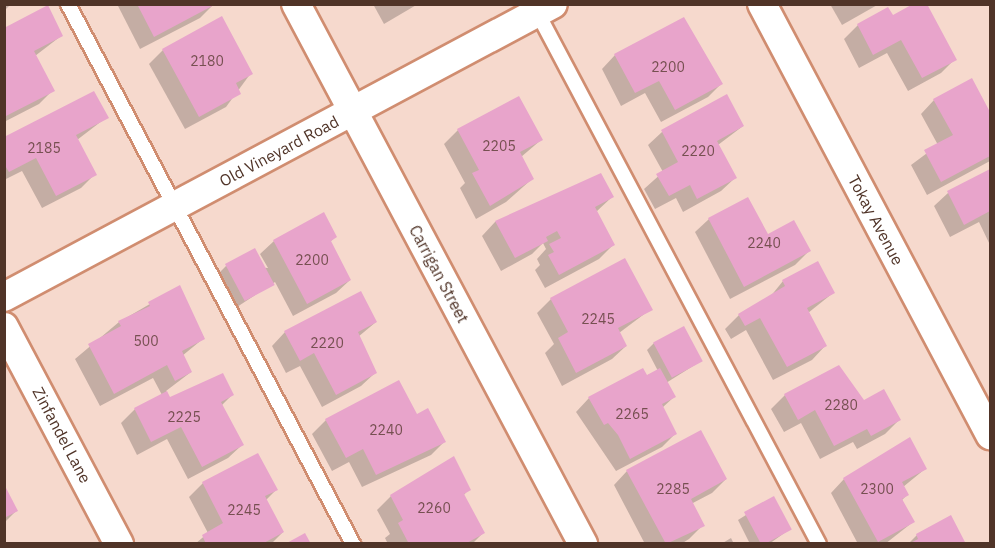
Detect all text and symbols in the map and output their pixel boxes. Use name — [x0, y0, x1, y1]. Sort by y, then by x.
house number: 2180 — [190, 53, 224, 69]
house number: 2200 — [651, 59, 685, 75]
street label: Old Vineyard Road — [216, 111, 342, 191]
house number: 2205 — [482, 138, 516, 154]
house number: 2185 — [27, 140, 61, 156]
house number: 2220 — [681, 143, 715, 159]
street label: Tokay Avenue — [844, 172, 908, 268]
street label: Carrigan Street — [405, 222, 473, 326]
house number: 2240 — [747, 235, 781, 251]
house number: 2200 — [295, 252, 329, 268]
house number: 2245 — [581, 311, 615, 327]
house number: 500 — [133, 333, 159, 349]
house number: 2220 — [310, 335, 344, 351]
street label: Zinfandel Lane — [29, 384, 95, 486]
house number: 2280 — [824, 397, 858, 413]
house number: 2265 — [615, 406, 649, 422]
house number: 2225 — [167, 409, 201, 425]
house number: 2240 — [369, 422, 403, 438]
house number: 2285 — [656, 481, 690, 497]
house number: 2300 — [860, 481, 894, 497]
house number: 2260 — [417, 500, 451, 516]
house number: 2245 — [227, 502, 261, 518]

